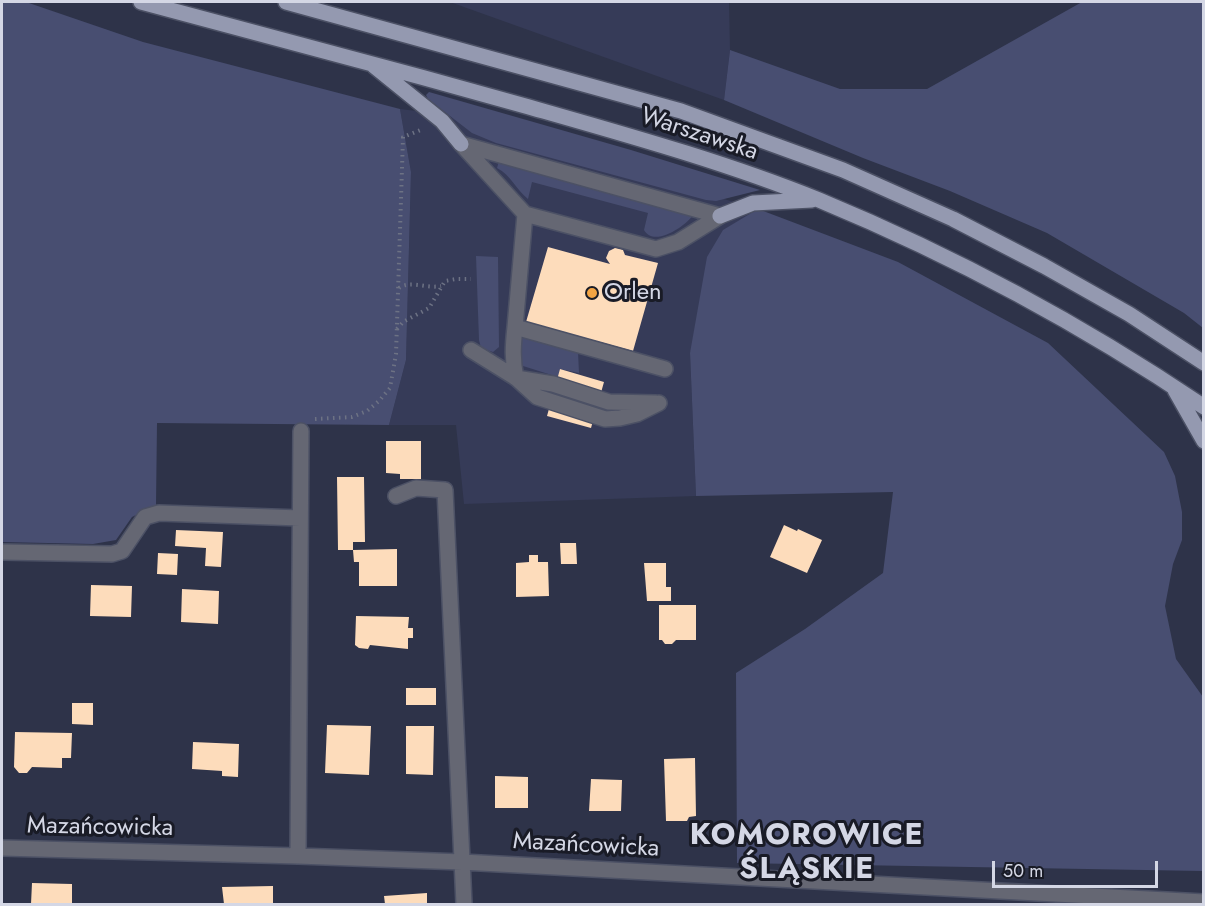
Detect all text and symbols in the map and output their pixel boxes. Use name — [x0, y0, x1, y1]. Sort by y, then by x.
street label: Warszawska — [637, 103, 761, 167]
place label: Orlen — [604, 279, 662, 307]
marker: Orlen — [585, 286, 599, 300]
street label: Mazańcowicka — [26, 812, 174, 844]
district label: KOMOROWICE ŚLĄSKIE — [690, 819, 924, 890]
street label: Mazańcowicka — [512, 828, 660, 864]
scale bar — [995, 849, 1162, 887]
text: 50 m — [1003, 858, 1043, 884]

